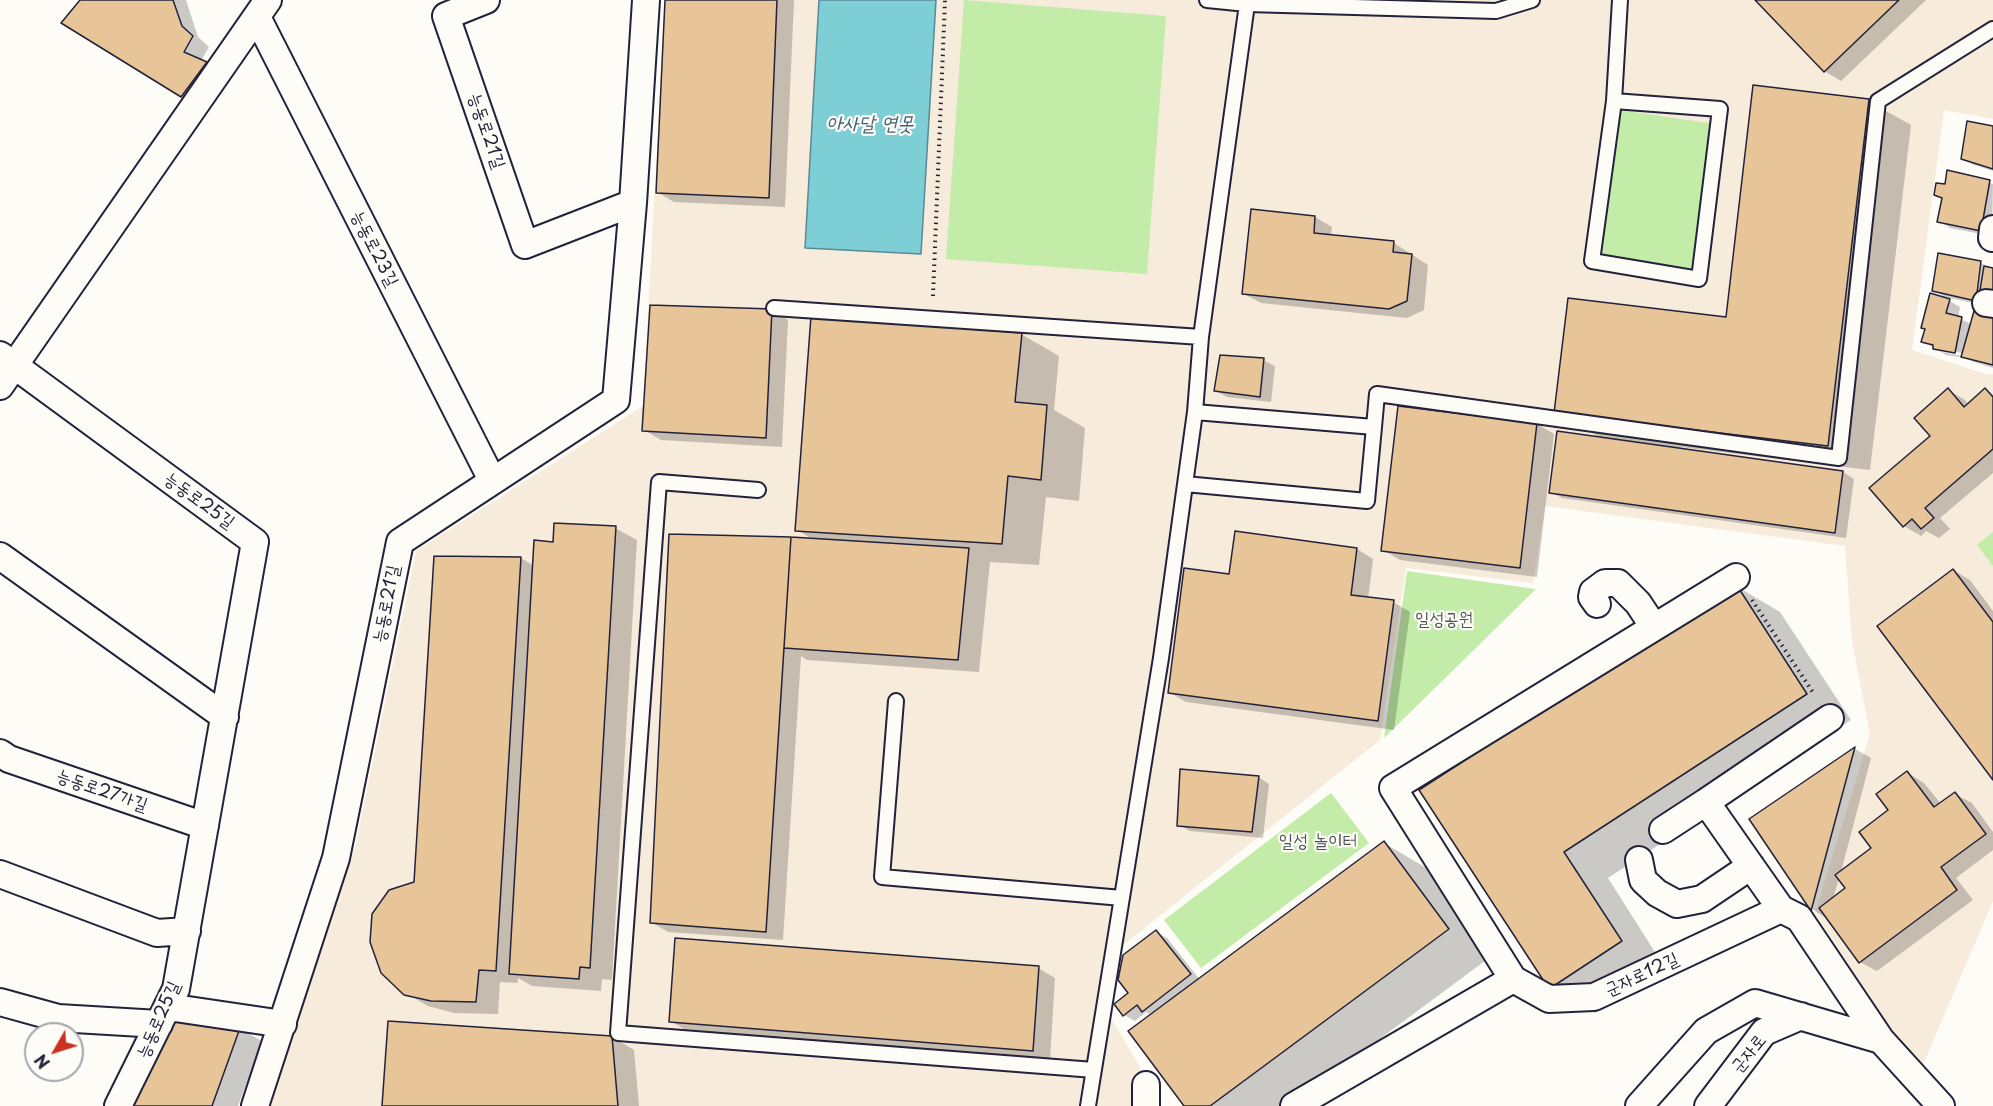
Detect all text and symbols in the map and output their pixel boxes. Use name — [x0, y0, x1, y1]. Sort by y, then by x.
street label: 능동로21길 — [463, 90, 509, 172]
water label: 아사달 연못 — [827, 112, 913, 136]
street label: 능동로23길 — [346, 207, 402, 291]
street label: 능동로25길 — [160, 468, 238, 534]
street label: 능동로21길 — [369, 563, 405, 645]
park label: 일성공원 — [1415, 609, 1473, 631]
street label: 능동로27가길 — [54, 765, 150, 817]
park label: 일성 놀이터 — [1279, 831, 1357, 853]
street label: 군자로12길 — [1602, 949, 1682, 1001]
street label: 능동로25길 — [132, 978, 186, 1062]
north arrow — [24, 1022, 84, 1082]
street label: 군자로 — [1727, 1030, 1771, 1078]
text: N — [28, 1050, 55, 1075]

